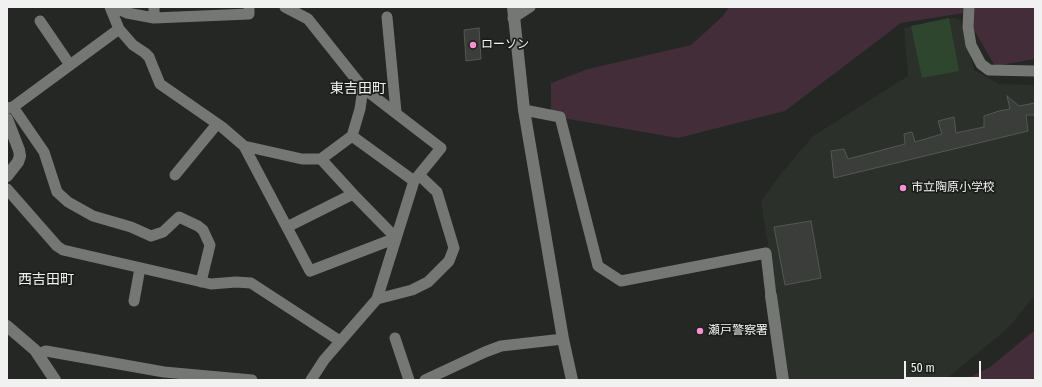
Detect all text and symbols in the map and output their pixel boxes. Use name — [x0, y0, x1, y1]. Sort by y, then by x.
place label: ローソン — [481, 38, 529, 52]
marker: ローソン — [468, 40, 478, 50]
district label: 東吉田町 — [330, 81, 386, 97]
place label: 市立陶原小学校 — [911, 181, 995, 195]
marker: 市立陶原小学校 — [898, 183, 908, 193]
district label: 西吉田町 — [18, 272, 74, 288]
place label: 瀬戸警察署 — [708, 324, 768, 338]
marker: 瀬戸警察署 — [695, 326, 705, 336]
scale bar — [906, 353, 983, 379]
text: 50 m — [911, 361, 935, 375]

